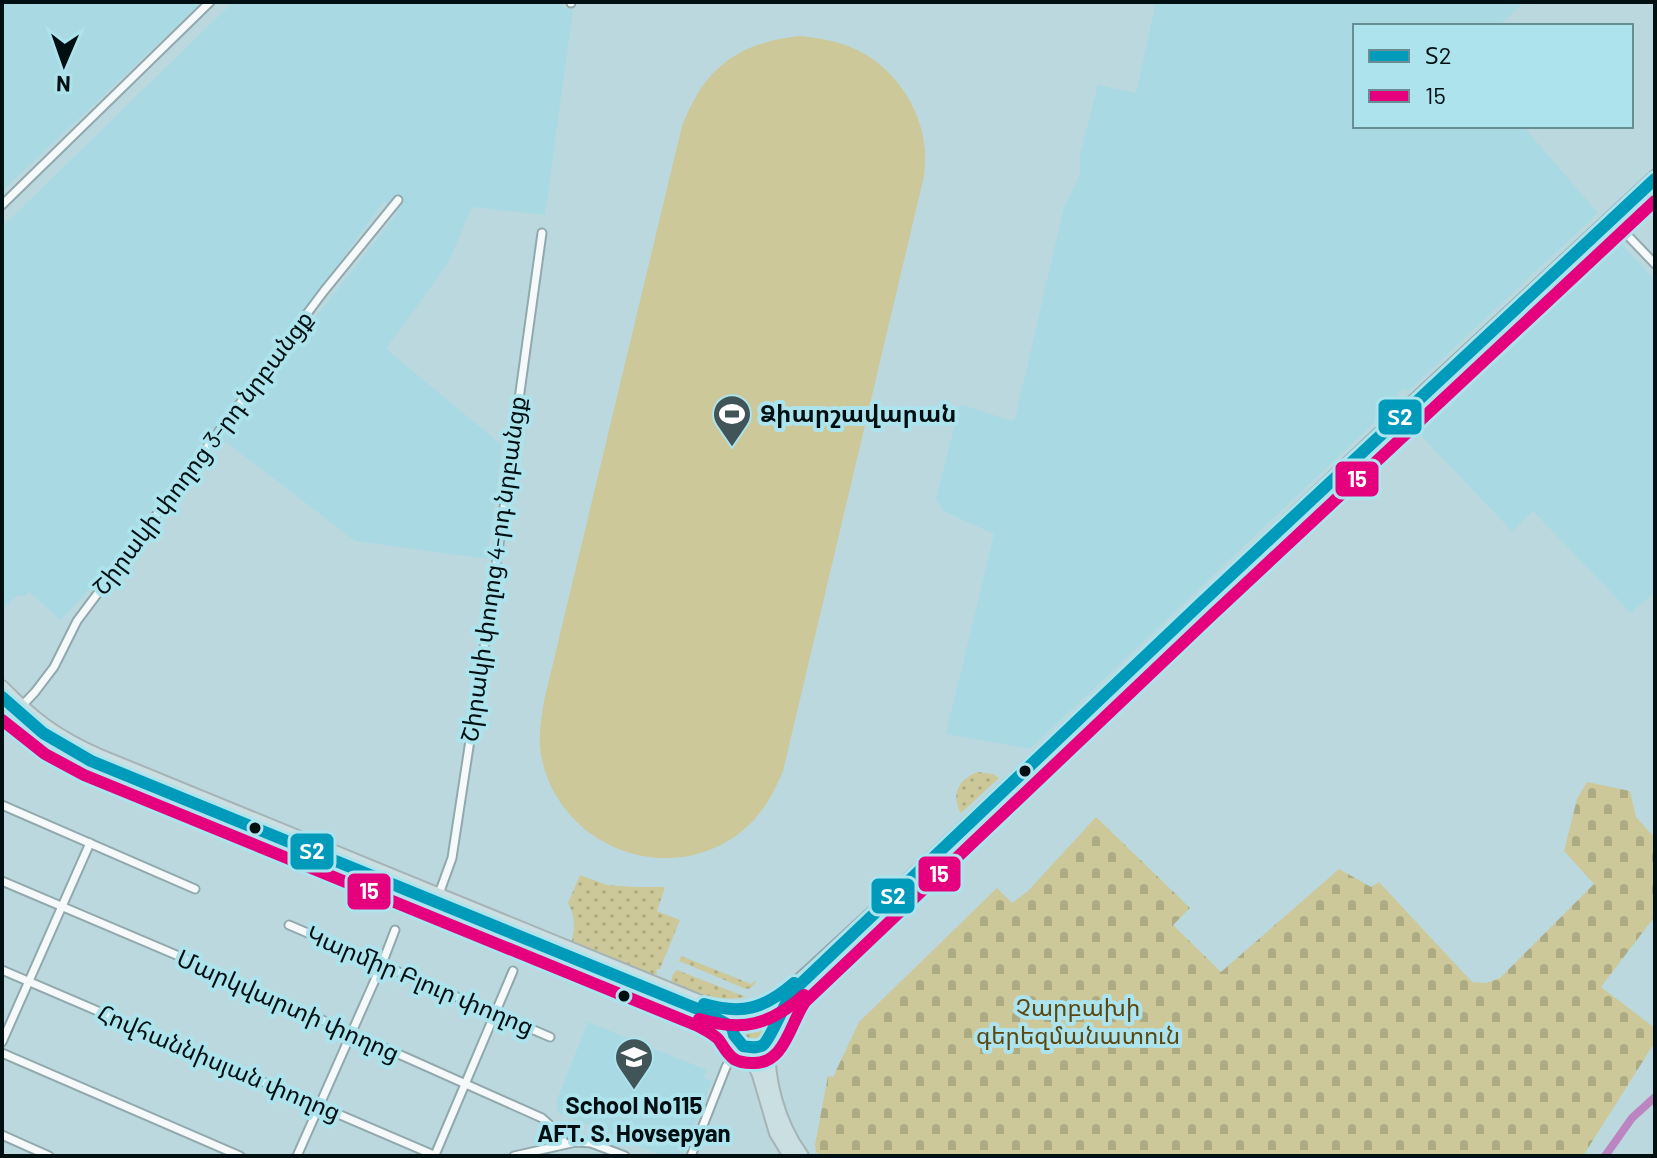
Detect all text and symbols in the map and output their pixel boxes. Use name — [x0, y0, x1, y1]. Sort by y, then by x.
north arrow — [24, 24, 104, 104]
legend — [1353, 24, 1633, 128]
text: Տ2 — [1425, 40, 1452, 69]
text: N — [55, 72, 71, 98]
text: 15 — [1425, 80, 1446, 109]
street label: Շիրակի փողոց 3-րդ նրբանցք — [85, 304, 319, 601]
sports icon: Ձիարշավարան — [711, 393, 753, 448]
street label: Շիրակի փողոց 4-րդ նրբանցք — [454, 394, 532, 744]
place label: Ձիարշավարան — [760, 398, 957, 428]
line badge: Տ2 — [1377, 398, 1423, 436]
text: Տ2 — [1387, 403, 1413, 429]
line badge: 15 — [1334, 460, 1380, 498]
text: 15 — [1347, 465, 1367, 491]
unlabelled marker — [1017, 763, 1033, 779]
unlabelled marker — [247, 820, 263, 836]
line badge: Տ2 — [289, 832, 335, 871]
text: Տ2 — [299, 837, 325, 863]
line badge: 15 — [917, 855, 962, 893]
text: 15 — [929, 860, 949, 886]
line badge: 15 — [346, 872, 392, 911]
text: 15 — [359, 877, 379, 903]
line badge: Տ2 — [870, 877, 916, 915]
text: Տ2 — [880, 882, 906, 908]
street label: Կարմիր Բլուր փողոց — [302, 919, 539, 1042]
street label: Մարկվարտի փողոց — [172, 942, 404, 1068]
unlabelled marker — [616, 988, 632, 1004]
park label: Չարբախի գերեզմանատուն — [976, 992, 1180, 1050]
street label: Հովհաննիսյան փողոց — [93, 997, 345, 1127]
school or university icon: School No115 AFT. S. Hovsepyan — [613, 1036, 655, 1091]
place label: School No115 AFT. S. Hovsepyan — [537, 1090, 731, 1147]

